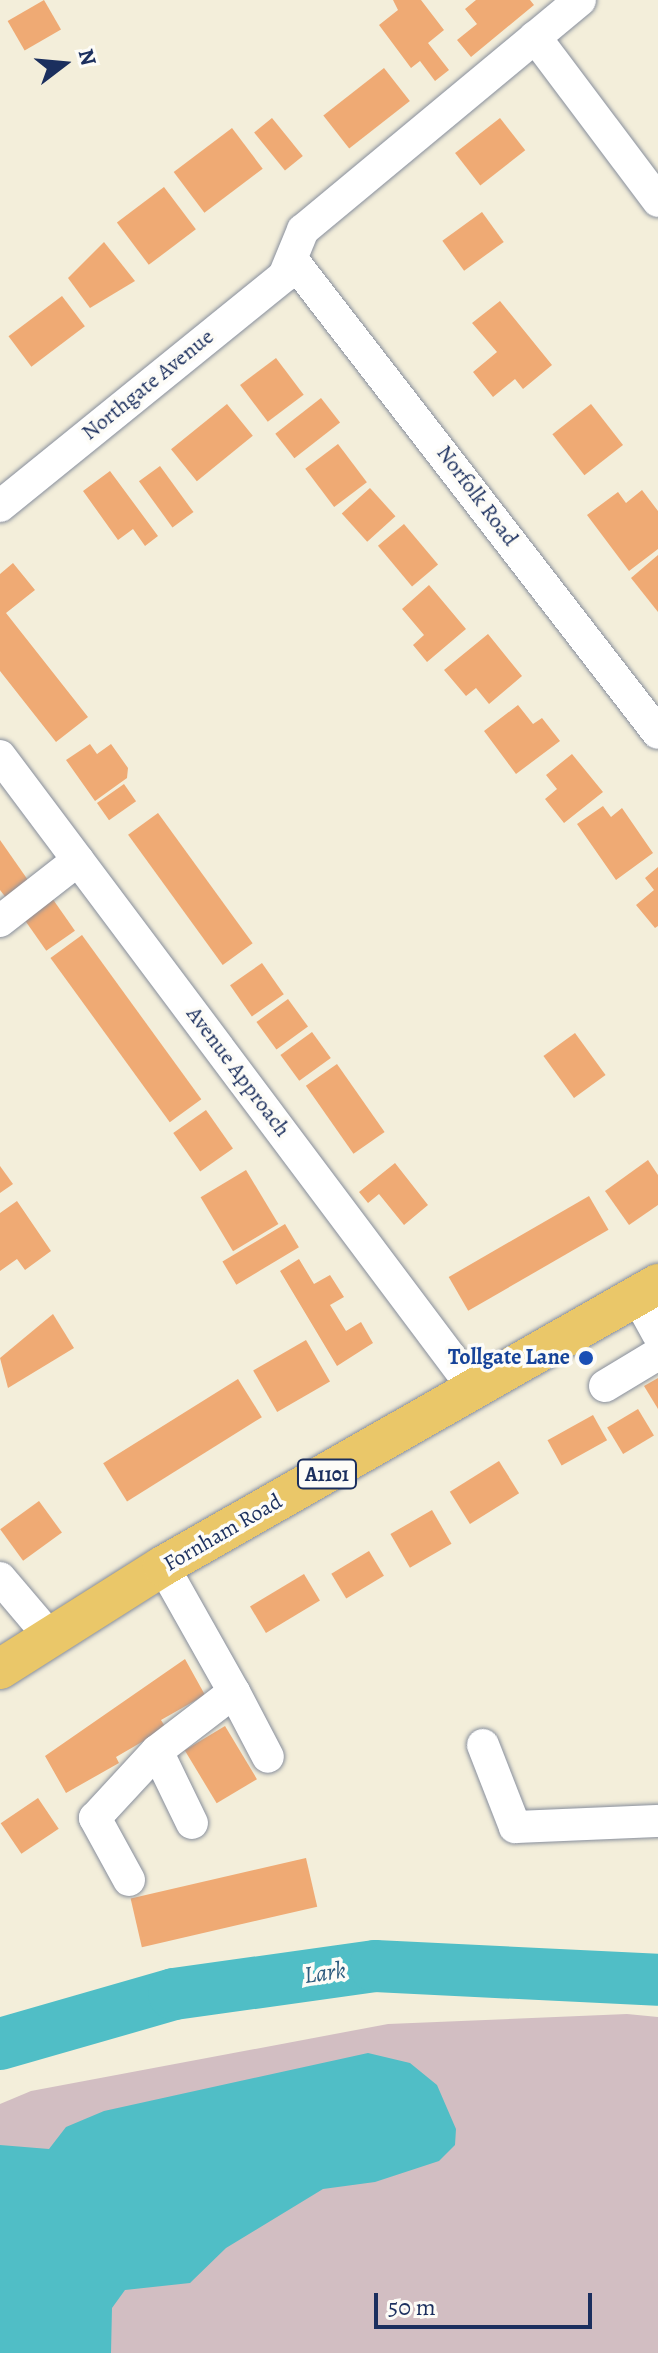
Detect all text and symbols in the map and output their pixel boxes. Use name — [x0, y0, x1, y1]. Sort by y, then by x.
north arrow — [24, 24, 104, 104]
text: N — [70, 46, 104, 69]
street label: Northgate Avenue — [77, 324, 219, 446]
street label: Norfolk Road — [431, 441, 523, 551]
street label: Avenue Approach — [181, 1002, 295, 1142]
place label: Tollgate Lane — [448, 1345, 570, 1371]
marker: Tollgate Lane — [577, 1349, 595, 1367]
road number: A1101 — [295, 1458, 359, 1490]
street label: Fornham Road — [159, 1489, 287, 1577]
water label: Lark — [302, 1956, 348, 1990]
scale bar — [378, 2277, 596, 2327]
text: 50 m — [388, 2291, 436, 2323]

